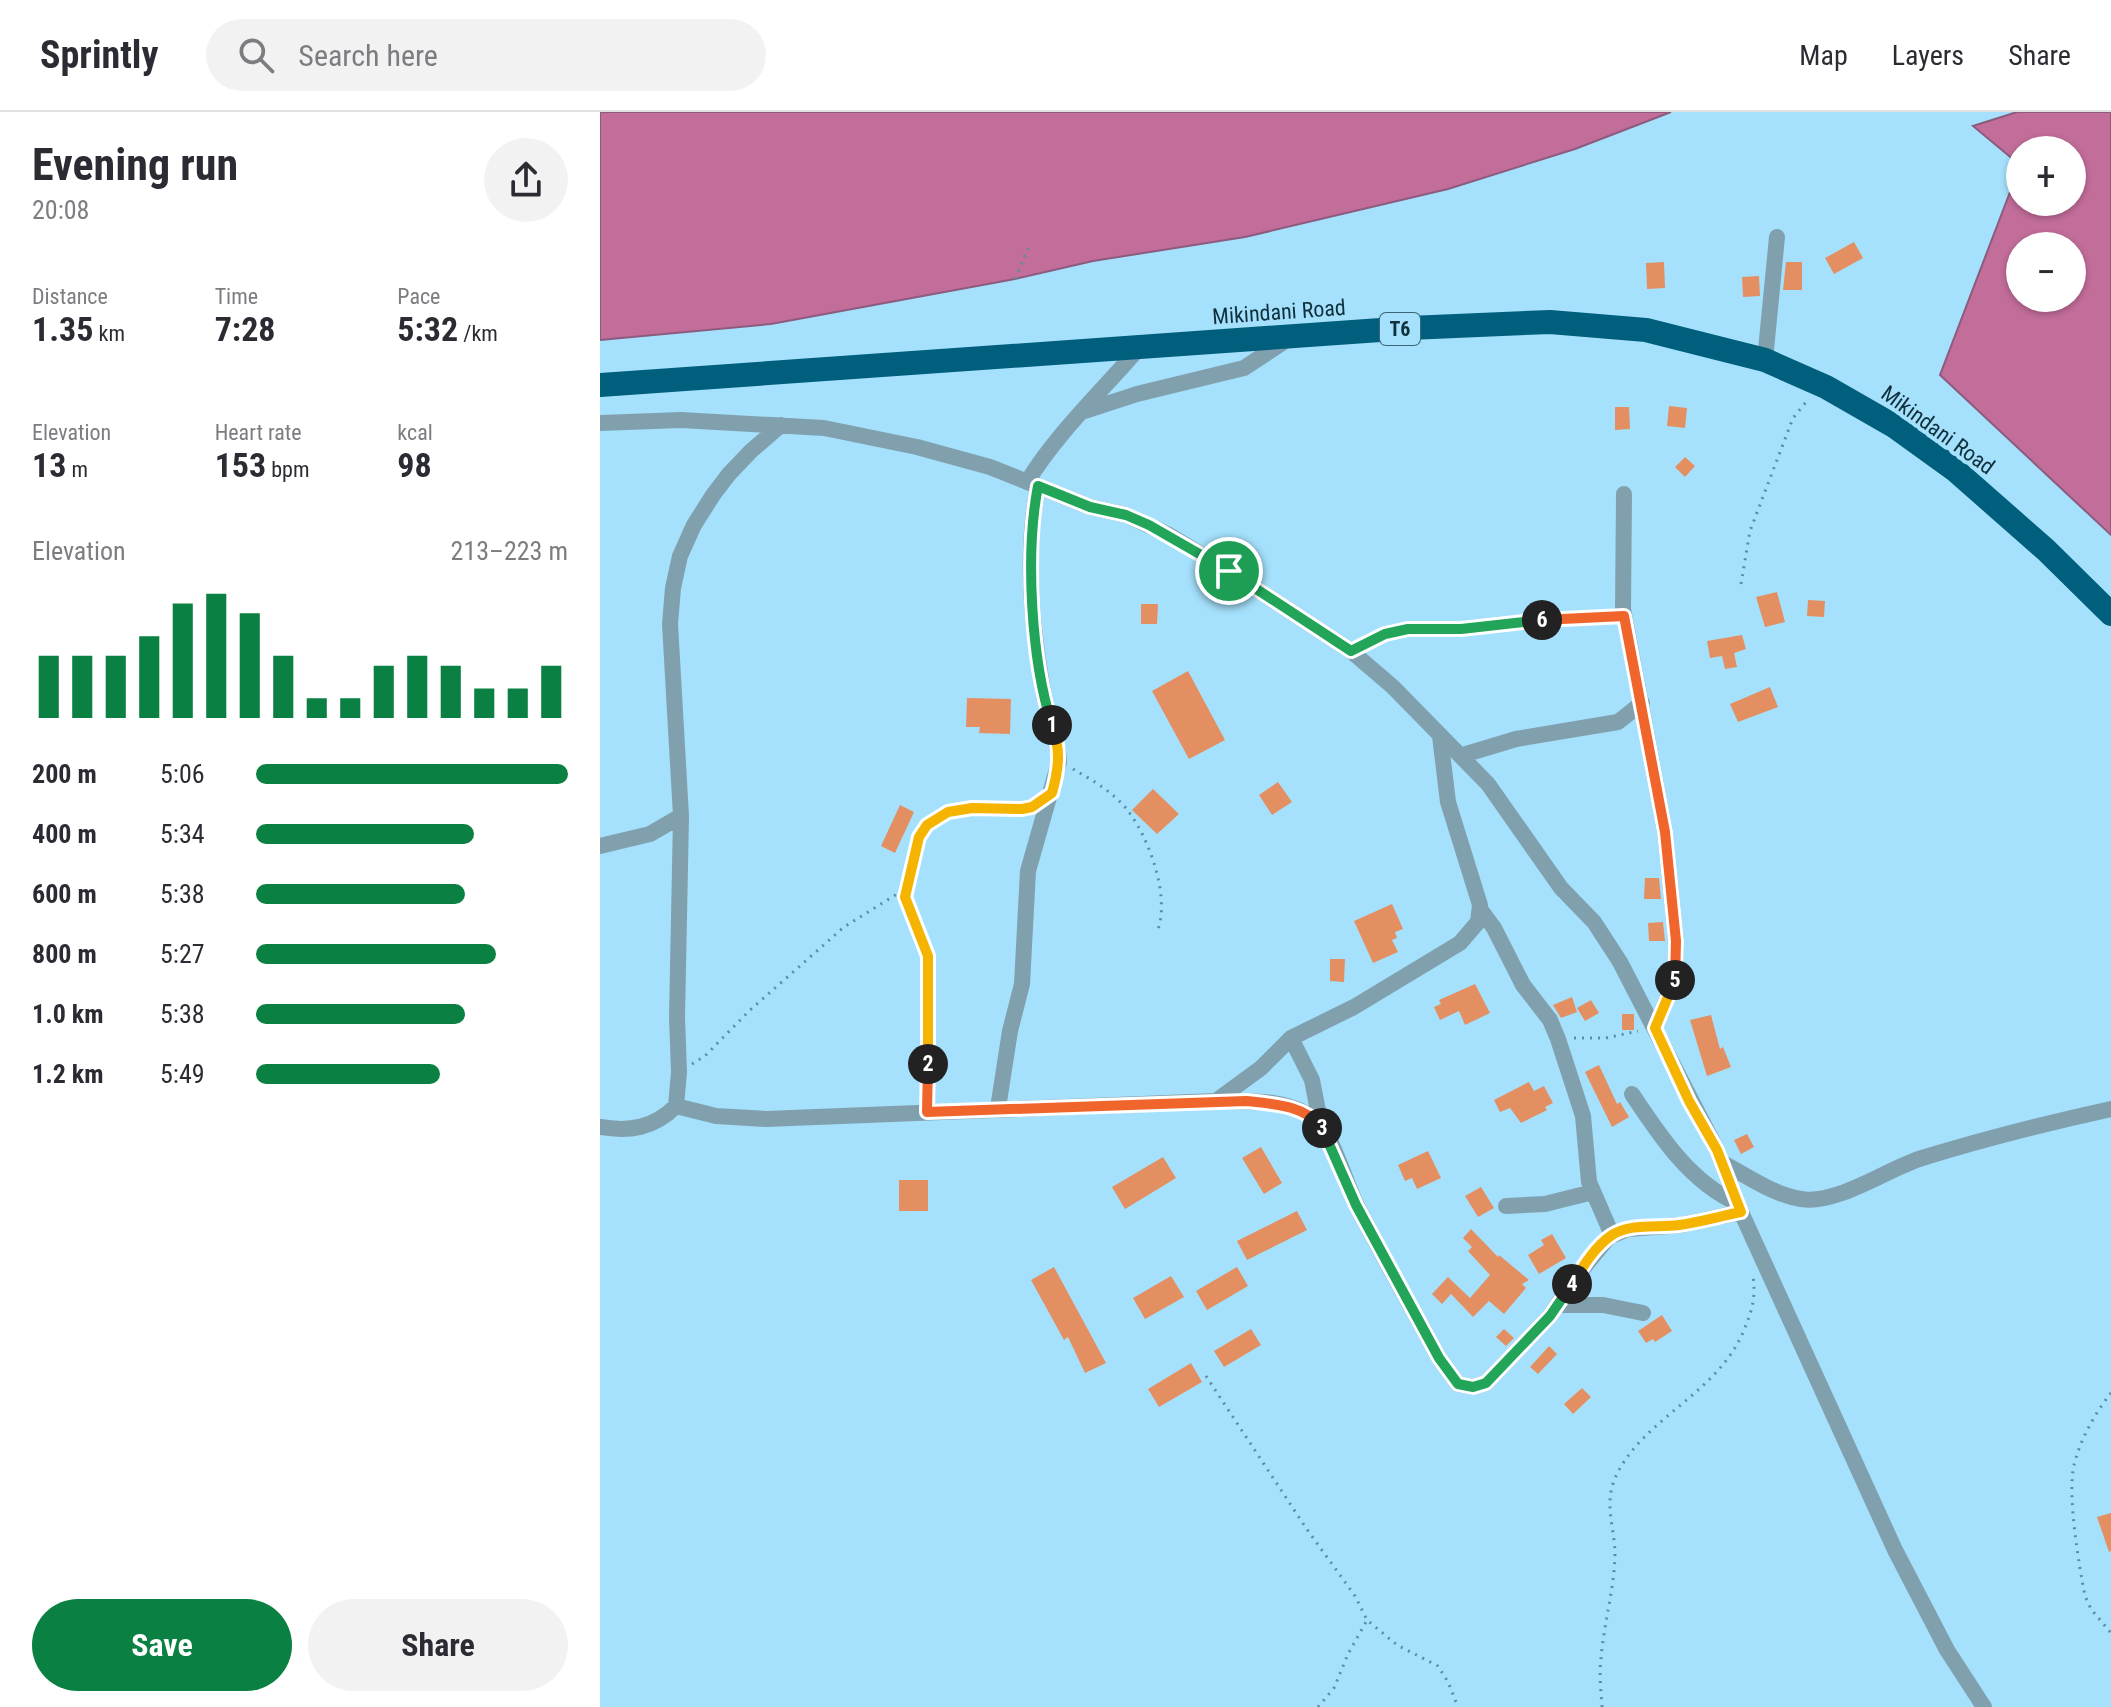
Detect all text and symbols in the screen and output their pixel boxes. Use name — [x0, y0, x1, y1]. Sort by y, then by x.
search box — [206, 19, 766, 91]
text: Sprintly — [40, 33, 158, 77]
icon: search — [234, 33, 278, 77]
text: Search here — [298, 38, 438, 73]
text: Map — [1799, 39, 1848, 72]
text: Layers — [1892, 39, 1964, 72]
text: Share — [2008, 39, 2071, 72]
map controls — [2006, 136, 2086, 312]
button: + — [2006, 136, 2086, 216]
button: share — [484, 138, 568, 222]
text: Evening run — [32, 139, 238, 191]
text: 20:08 — [32, 195, 89, 225]
button: − — [2006, 232, 2086, 312]
text: Distance — [32, 284, 108, 309]
text: Time — [215, 284, 258, 309]
text: Pace — [397, 284, 440, 309]
street label: Mikindani Road — [1211, 295, 1347, 329]
text: 1.35 — [32, 309, 93, 349]
text: 7:28 — [215, 309, 276, 349]
text: 5:32 — [397, 309, 458, 349]
road number: T6 — [1380, 313, 1420, 345]
text: km — [93, 321, 125, 346]
text: /km — [458, 321, 498, 346]
street label: Mikindani Road — [1877, 381, 1999, 479]
text: Elevation — [32, 420, 111, 445]
text: Heart rate — [215, 420, 302, 445]
text: kcal — [397, 420, 433, 445]
text: 13 — [32, 445, 66, 485]
text: 153 — [215, 445, 266, 485]
text: 98 — [397, 445, 432, 485]
text: m — [66, 457, 88, 482]
text: bpm — [266, 457, 310, 482]
text: Elevation — [32, 536, 126, 566]
text: 213–223 m — [451, 536, 568, 566]
pin — [1195, 537, 1263, 605]
icon: arrive — [1207, 549, 1251, 593]
pin: 6 — [1522, 600, 1562, 640]
text: 6 — [1536, 607, 1548, 632]
pin: 1 — [1032, 705, 1072, 745]
text: 1 — [1046, 712, 1058, 737]
text: 200 m — [32, 759, 97, 789]
text: 5:06 — [160, 759, 205, 789]
text: 400 m — [32, 819, 97, 849]
text: 5:34 — [160, 819, 205, 849]
text: 600 m — [32, 879, 97, 909]
text: 5:38 — [160, 879, 205, 909]
text: 800 m — [32, 939, 97, 969]
text: 5:27 — [160, 939, 205, 969]
pin: 5 — [1655, 960, 1695, 1000]
text: 5 — [1669, 967, 1681, 992]
text: 1.0 km — [32, 999, 104, 1029]
text: 5:38 — [160, 999, 205, 1029]
pin: 2 — [908, 1044, 948, 1084]
text: 2 — [922, 1051, 934, 1076]
text: 1.2 km — [32, 1059, 104, 1089]
text: 5:49 — [160, 1059, 205, 1089]
pin: 3 — [1302, 1108, 1342, 1148]
text: 3 — [1316, 1115, 1328, 1140]
pin: 4 — [1552, 1264, 1592, 1304]
text: 4 — [1566, 1271, 1578, 1296]
button: Save — [32, 1599, 292, 1691]
button: Share — [308, 1599, 568, 1691]

